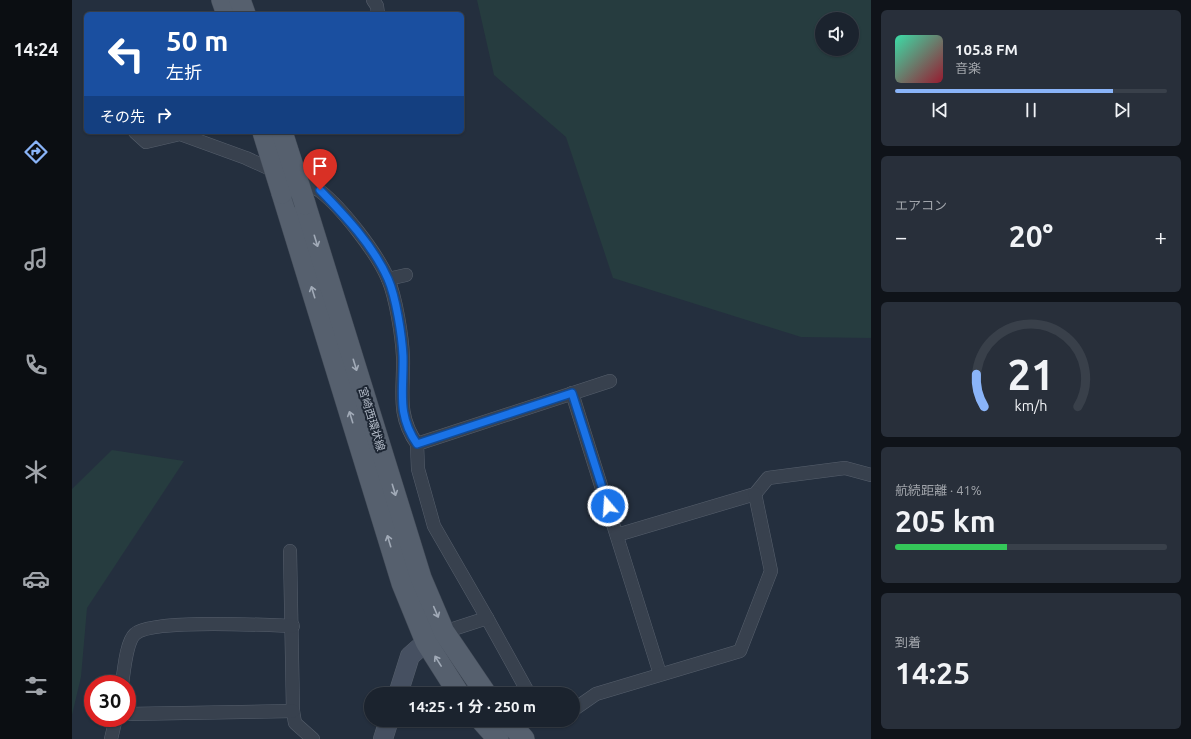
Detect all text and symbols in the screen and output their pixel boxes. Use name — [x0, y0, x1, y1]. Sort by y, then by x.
map controls — [815, 12, 859, 56]
button: sound — [815, 12, 859, 56]
text: 50 m — [166, 25, 228, 56]
icon: left — [100, 28, 152, 80]
text: 14:24 — [13, 39, 59, 59]
text: 105.8 FM — [955, 41, 1018, 58]
text: 音楽 — [955, 61, 981, 75]
text: 左折 — [166, 62, 202, 82]
icon: previous — [929, 99, 951, 121]
icon: pause — [1020, 99, 1042, 121]
icon: next — [1111, 99, 1133, 121]
icon: right — [153, 104, 175, 126]
text: その先 — [100, 108, 145, 125]
icon: directions — [22, 138, 50, 166]
pin — [303, 149, 337, 190]
icon: arrive — [309, 155, 331, 177]
text: エアコン — [895, 198, 947, 212]
text: 20° — [1009, 219, 1053, 253]
text: − — [895, 224, 907, 249]
text: + — [1155, 224, 1167, 249]
one-way arrow — [313, 235, 321, 247]
icon: music — [22, 245, 50, 273]
one-way arrow — [309, 286, 316, 299]
icon: phone — [22, 351, 50, 379]
text: 21 — [1008, 351, 1054, 398]
one-way arrow — [352, 359, 359, 372]
street label: 宮崎西環状線 — [357, 386, 387, 452]
text: km/h — [1015, 398, 1047, 414]
one-way arrow — [347, 410, 354, 423]
icon: climate — [22, 458, 50, 486]
one-way arrow — [391, 483, 398, 496]
text: 航続距離 · 41% — [895, 483, 982, 497]
position arrow — [587, 485, 629, 527]
text: 205 km — [895, 504, 996, 538]
one-way arrow — [385, 535, 392, 548]
icon: car — [22, 565, 50, 593]
one-way arrow — [433, 606, 440, 618]
text: 到着 — [895, 635, 921, 649]
one-way arrow — [434, 656, 442, 667]
text: 14:25 — [895, 656, 970, 690]
icon: filters — [22, 672, 50, 700]
speed limit sign: 30 — [84, 675, 136, 727]
text: 14:25 · 1 分 · 250 m — [408, 698, 536, 715]

